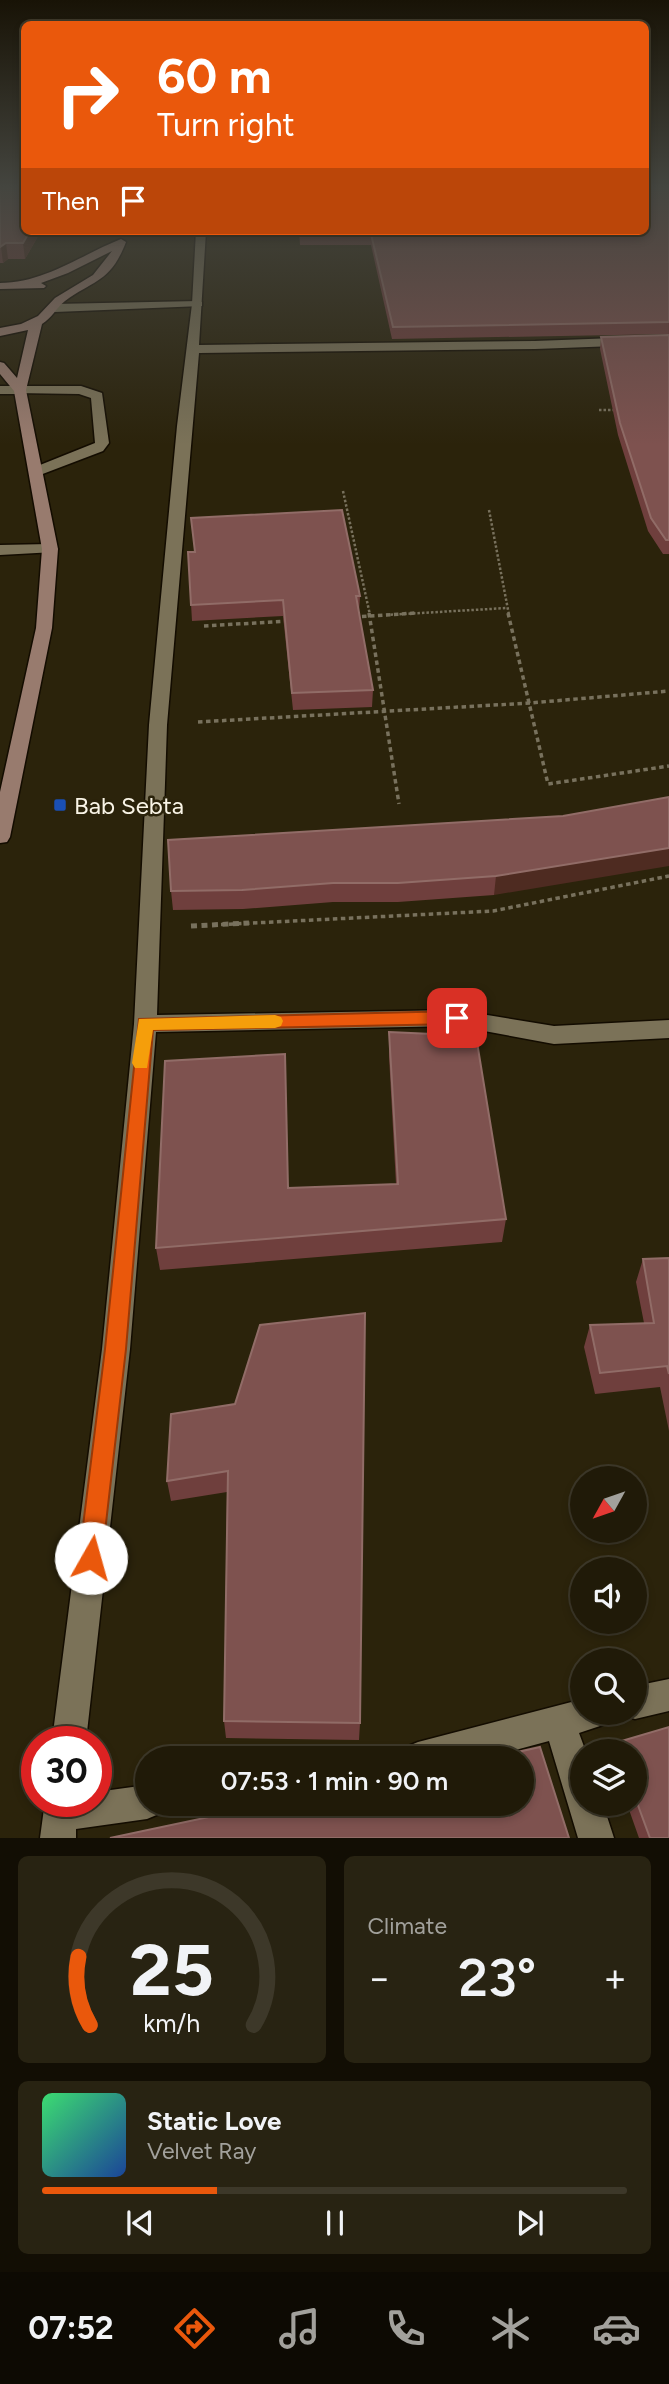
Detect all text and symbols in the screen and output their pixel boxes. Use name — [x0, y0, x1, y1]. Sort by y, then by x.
text: 60 m — [157, 46, 272, 105]
icon: right — [42, 49, 133, 140]
text: Turn right — [157, 106, 295, 144]
icon: arrive — [114, 182, 152, 220]
text: Then — [42, 185, 100, 217]
place label: Bab Sebta — [74, 791, 184, 820]
marker: Bab Sebta — [52, 797, 68, 813]
pin — [427, 988, 487, 1048]
icon: arrive — [438, 999, 476, 1037]
north arrow — [570, 1466, 648, 1544]
map controls — [570, 1466, 647, 1816]
position arrow — [54, 1521, 128, 1595]
button: sound — [570, 1557, 647, 1634]
button: search — [570, 1648, 647, 1725]
speed limit sign: 30 — [21, 1726, 112, 1817]
button: layers — [570, 1739, 647, 1816]
text: 07:53 · 1 min · 90 m — [221, 1765, 448, 1797]
text: Climate — [368, 1912, 447, 1940]
text: 25 — [130, 1927, 214, 2014]
text: 23° — [458, 1947, 536, 2009]
text: − — [368, 1955, 391, 2001]
text: + — [603, 1955, 627, 2001]
text: km/h — [143, 2008, 200, 2038]
text: Static Love — [147, 2105, 281, 2137]
text: Velvet Ray — [147, 2137, 256, 2165]
icon: previous — [121, 2204, 159, 2242]
icon: pause — [316, 2204, 354, 2242]
icon: next — [511, 2204, 549, 2242]
icon: directions — [170, 2304, 219, 2353]
icon: music — [275, 2304, 324, 2353]
icon: phone — [381, 2304, 430, 2353]
icon: climate — [486, 2304, 535, 2353]
icon: car — [592, 2304, 641, 2353]
text: 07:52 — [28, 2309, 114, 2347]

